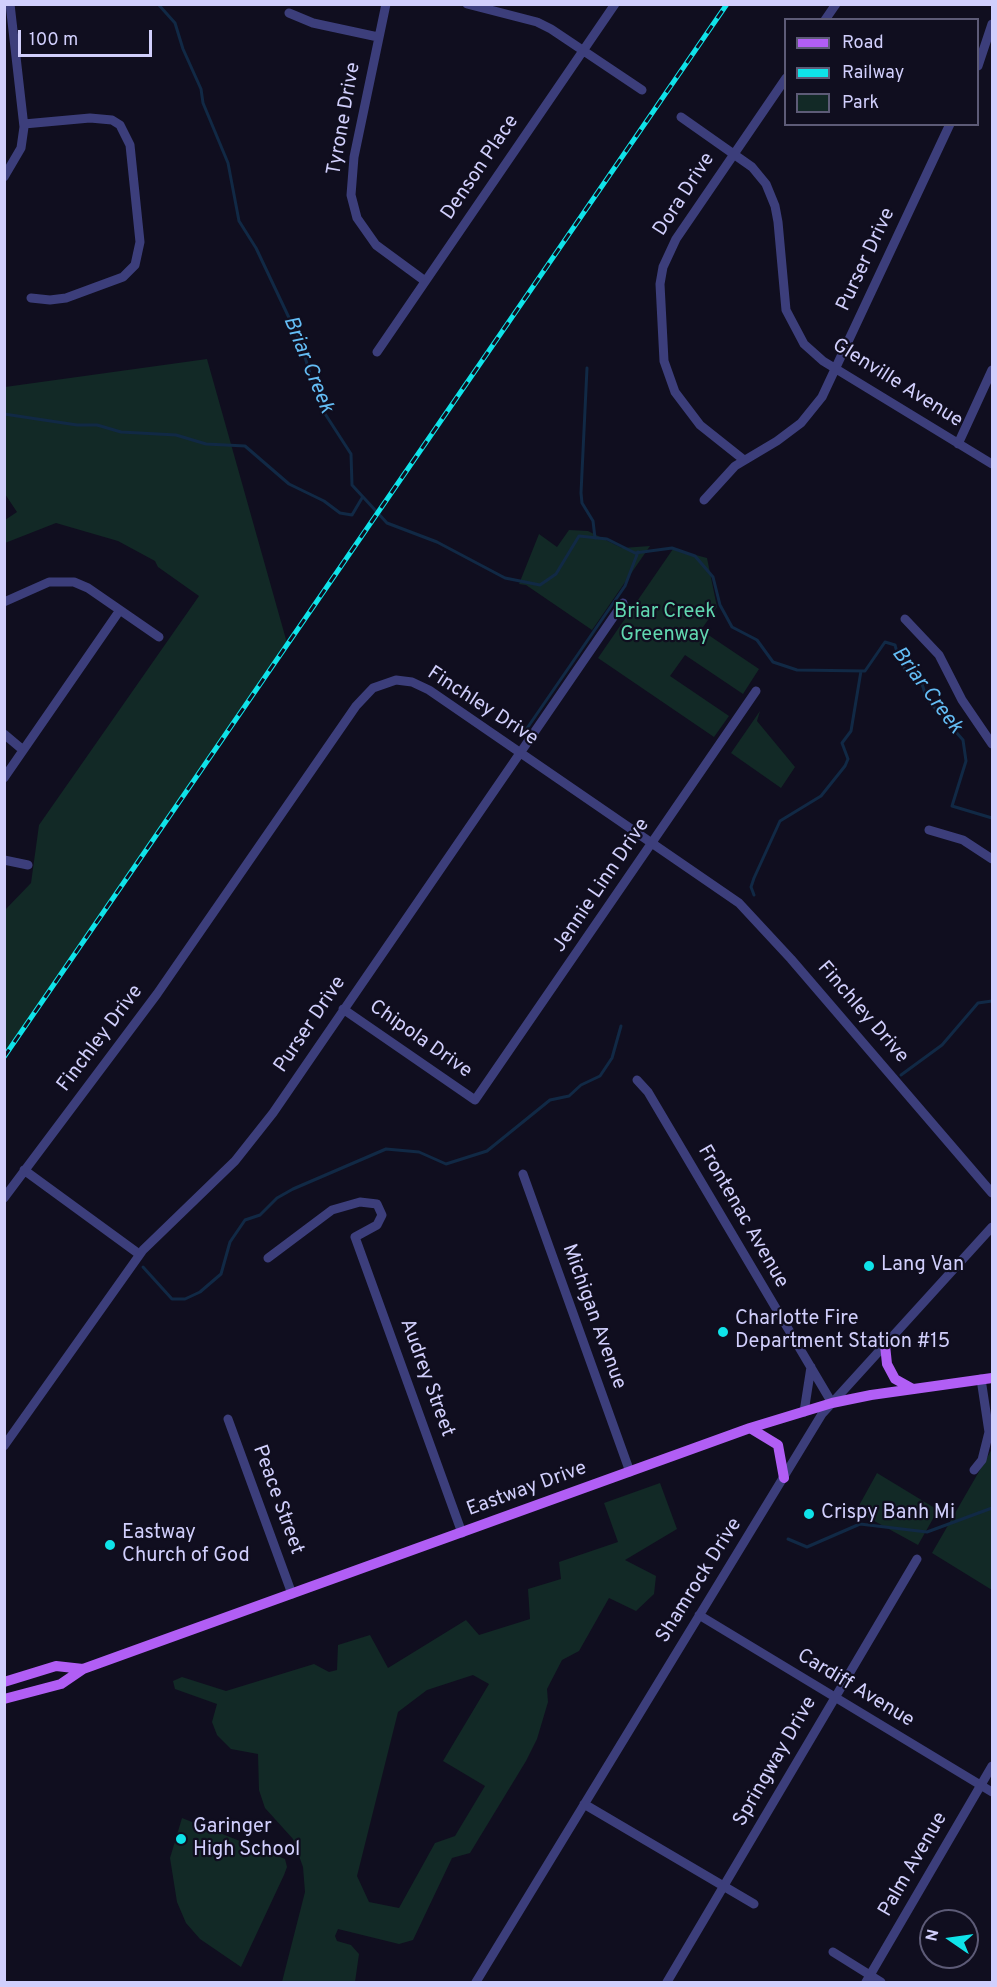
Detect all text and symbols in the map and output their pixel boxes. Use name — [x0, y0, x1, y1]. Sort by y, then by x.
scale bar — [21, 18, 154, 56]
legend — [784, 18, 979, 126]
text: 100 m — [29, 29, 78, 52]
text: Road — [842, 32, 884, 55]
street label: Tyrone Drive — [323, 61, 367, 177]
text: Railway — [842, 62, 904, 85]
text: Park — [842, 92, 879, 115]
street label: Denson Place — [437, 111, 525, 225]
street label: Dora Drive — [649, 149, 721, 241]
street label: Purser Drive — [833, 205, 901, 315]
water label: Briar Creek — [276, 313, 338, 417]
street label: Glenville Avenue — [827, 334, 967, 434]
park label: Briar Creek Greenway — [614, 601, 716, 648]
water label: Briar Creek — [885, 642, 967, 740]
street label: Finchley Drive — [422, 662, 542, 752]
street label: Jennie Linn Drive — [548, 814, 656, 958]
street label: Finchley Drive — [811, 957, 913, 1069]
street label: Purser Drive — [270, 972, 352, 1078]
street label: Finchley Drive — [53, 981, 149, 1097]
street label: Chipola Drive — [364, 996, 476, 1084]
street label: Frontenac Avenue — [691, 1141, 793, 1293]
street label: Michigan Avenue — [556, 1241, 630, 1393]
place label: Lang Van — [881, 1254, 964, 1278]
marker: Lang Van — [862, 1259, 876, 1273]
place label: Charlotte Fire Department Station #15 — [735, 1308, 950, 1355]
street label: Audrey Street — [394, 1316, 458, 1440]
marker: Charlotte Fire Department Station #15 — [716, 1325, 730, 1339]
street label: Peace Street — [246, 1442, 308, 1558]
street label: Eastway Drive — [464, 1457, 590, 1523]
place label: Crispy Banh Mi — [821, 1502, 955, 1526]
marker: Crispy Banh Mi — [802, 1507, 816, 1521]
street label: Shamrock Drive — [652, 1514, 748, 1648]
place label: Eastway Church of God — [122, 1522, 250, 1569]
marker: Eastway Church of God — [103, 1538, 117, 1552]
street label: Cardiff Avenue — [792, 1645, 918, 1733]
street label: Springway Drive — [729, 1693, 823, 1831]
street label: Palm Avenue — [874, 1809, 954, 1921]
place label: Garinger High School — [193, 1816, 300, 1863]
marker: Garinger High School — [174, 1832, 188, 1846]
north arrow — [919, 1909, 979, 1969]
text: N — [922, 1928, 944, 1943]

